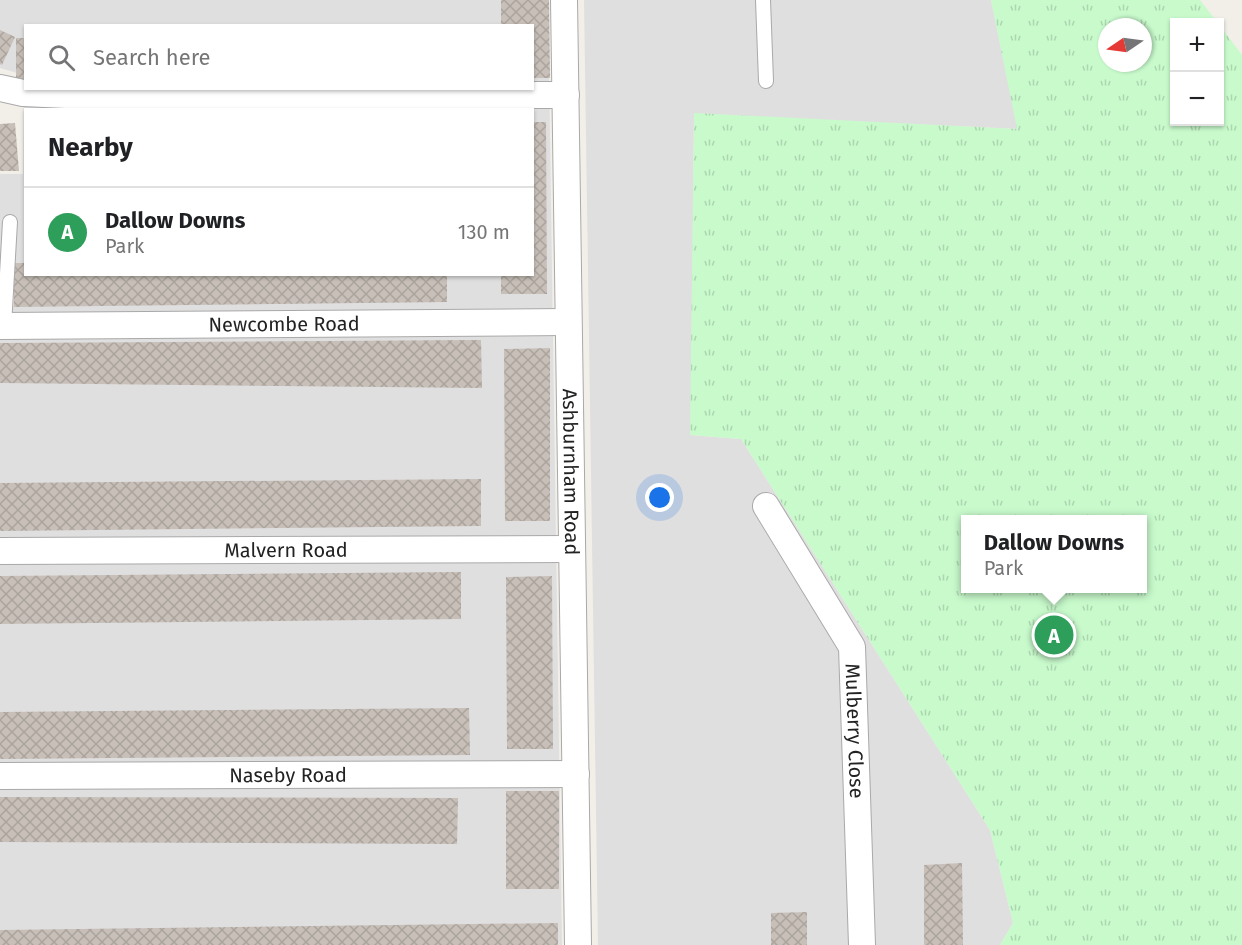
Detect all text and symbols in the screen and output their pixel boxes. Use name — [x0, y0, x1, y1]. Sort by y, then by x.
north arrow — [1098, 18, 1152, 72]
map controls — [1170, 18, 1224, 126]
button: + — [1170, 18, 1224, 72]
search box — [24, 24, 534, 90]
icon: search — [45, 41, 78, 74]
text: Search here — [93, 44, 211, 71]
button: − — [1170, 72, 1224, 126]
text: Nearby — [48, 132, 133, 163]
text: Dallow Downs — [105, 207, 245, 234]
text: A — [62, 220, 73, 244]
text: 130 m — [458, 220, 510, 244]
text: Park — [105, 234, 144, 258]
street label: Newcombe Road — [208, 311, 360, 337]
street label: Ashburnham Road — [558, 388, 584, 556]
your location — [645, 483, 674, 512]
popup — [961, 515, 1147, 593]
text: Dallow Downs — [984, 529, 1124, 556]
street label: Malvern Road — [224, 538, 348, 562]
text: Park — [984, 556, 1023, 580]
pin: A — [1034, 612, 1074, 658]
street label: Mulberry Close — [841, 663, 869, 799]
street label: Naseby Road — [229, 763, 347, 787]

